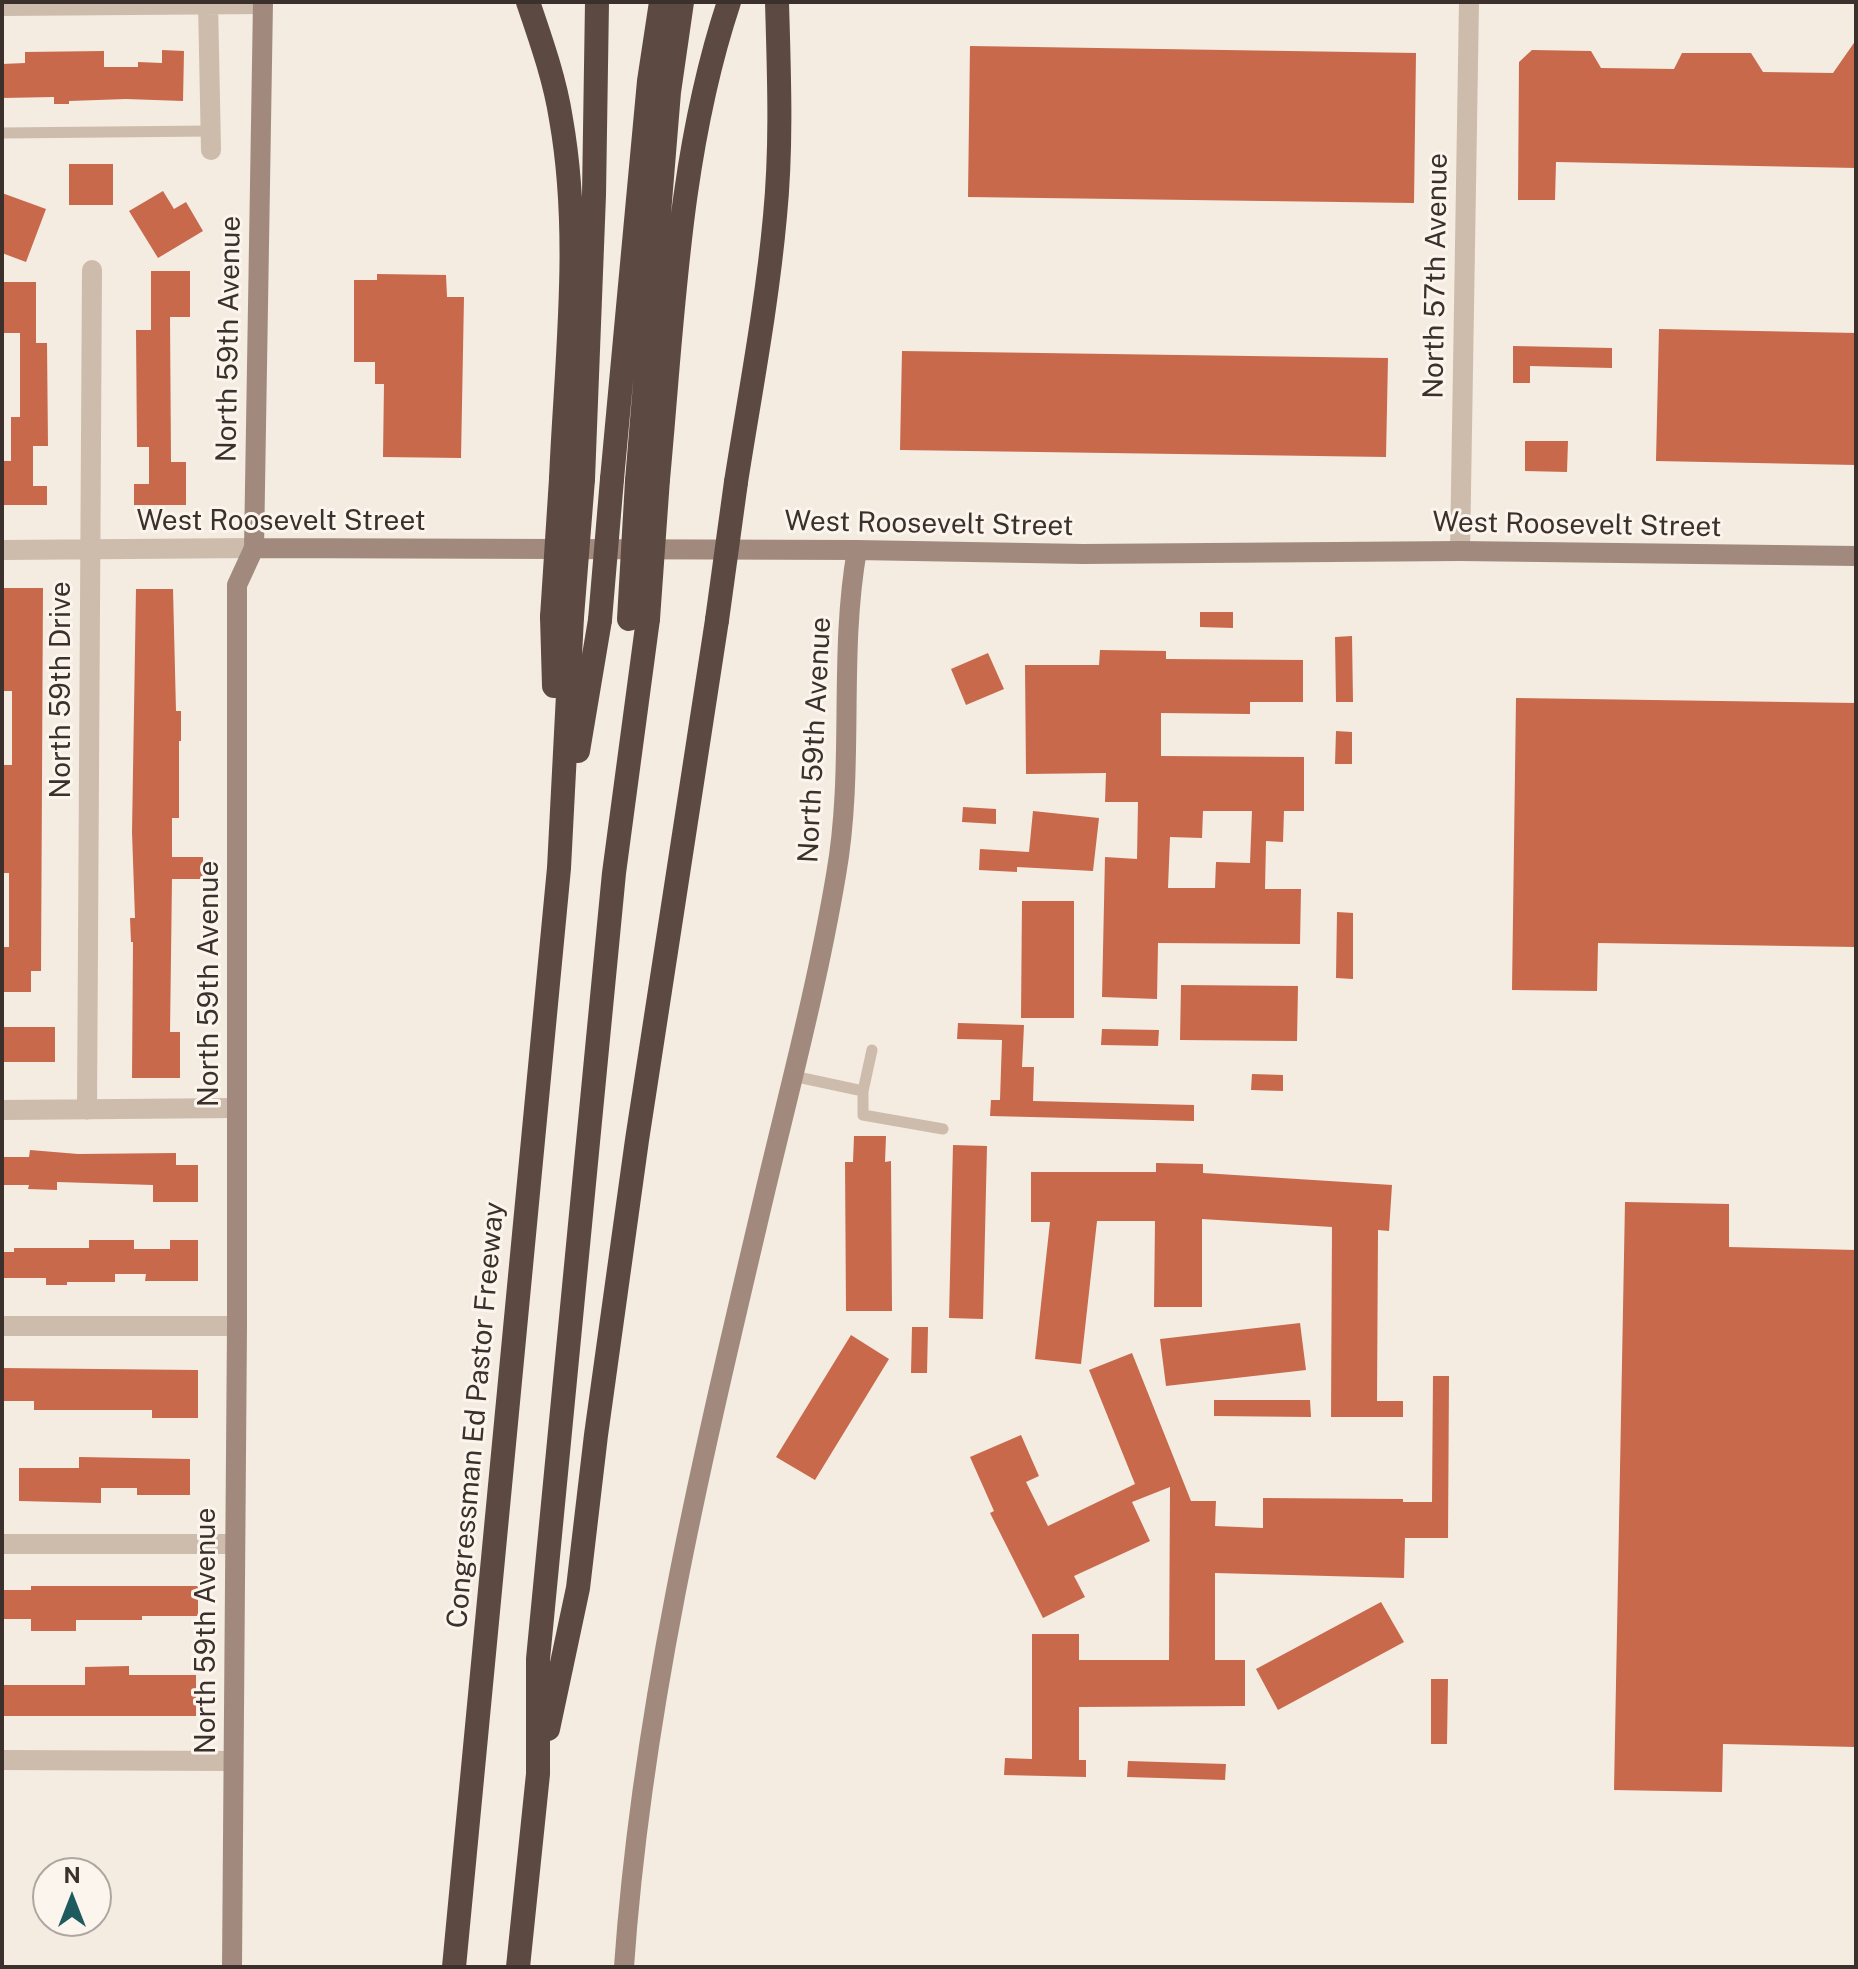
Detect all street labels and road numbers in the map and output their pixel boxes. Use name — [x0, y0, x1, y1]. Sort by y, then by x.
street label: North 57th Avenue — [1417, 153, 1455, 399]
street label: North 59th Avenue — [210, 215, 248, 463]
street label: West Roosevelt Street — [136, 504, 426, 538]
street label: West Roosevelt Street — [784, 505, 1074, 543]
street label: West Roosevelt Street — [1432, 506, 1722, 544]
street label: North 59th Drive — [44, 581, 78, 799]
street label: North 59th Avenue — [792, 616, 838, 864]
street label: North 59th Avenue — [192, 861, 226, 1107]
street label: Congressman Ed Pastor Freeway — [441, 1200, 511, 1630]
street label: North 59th Avenue — [189, 1508, 223, 1754]

